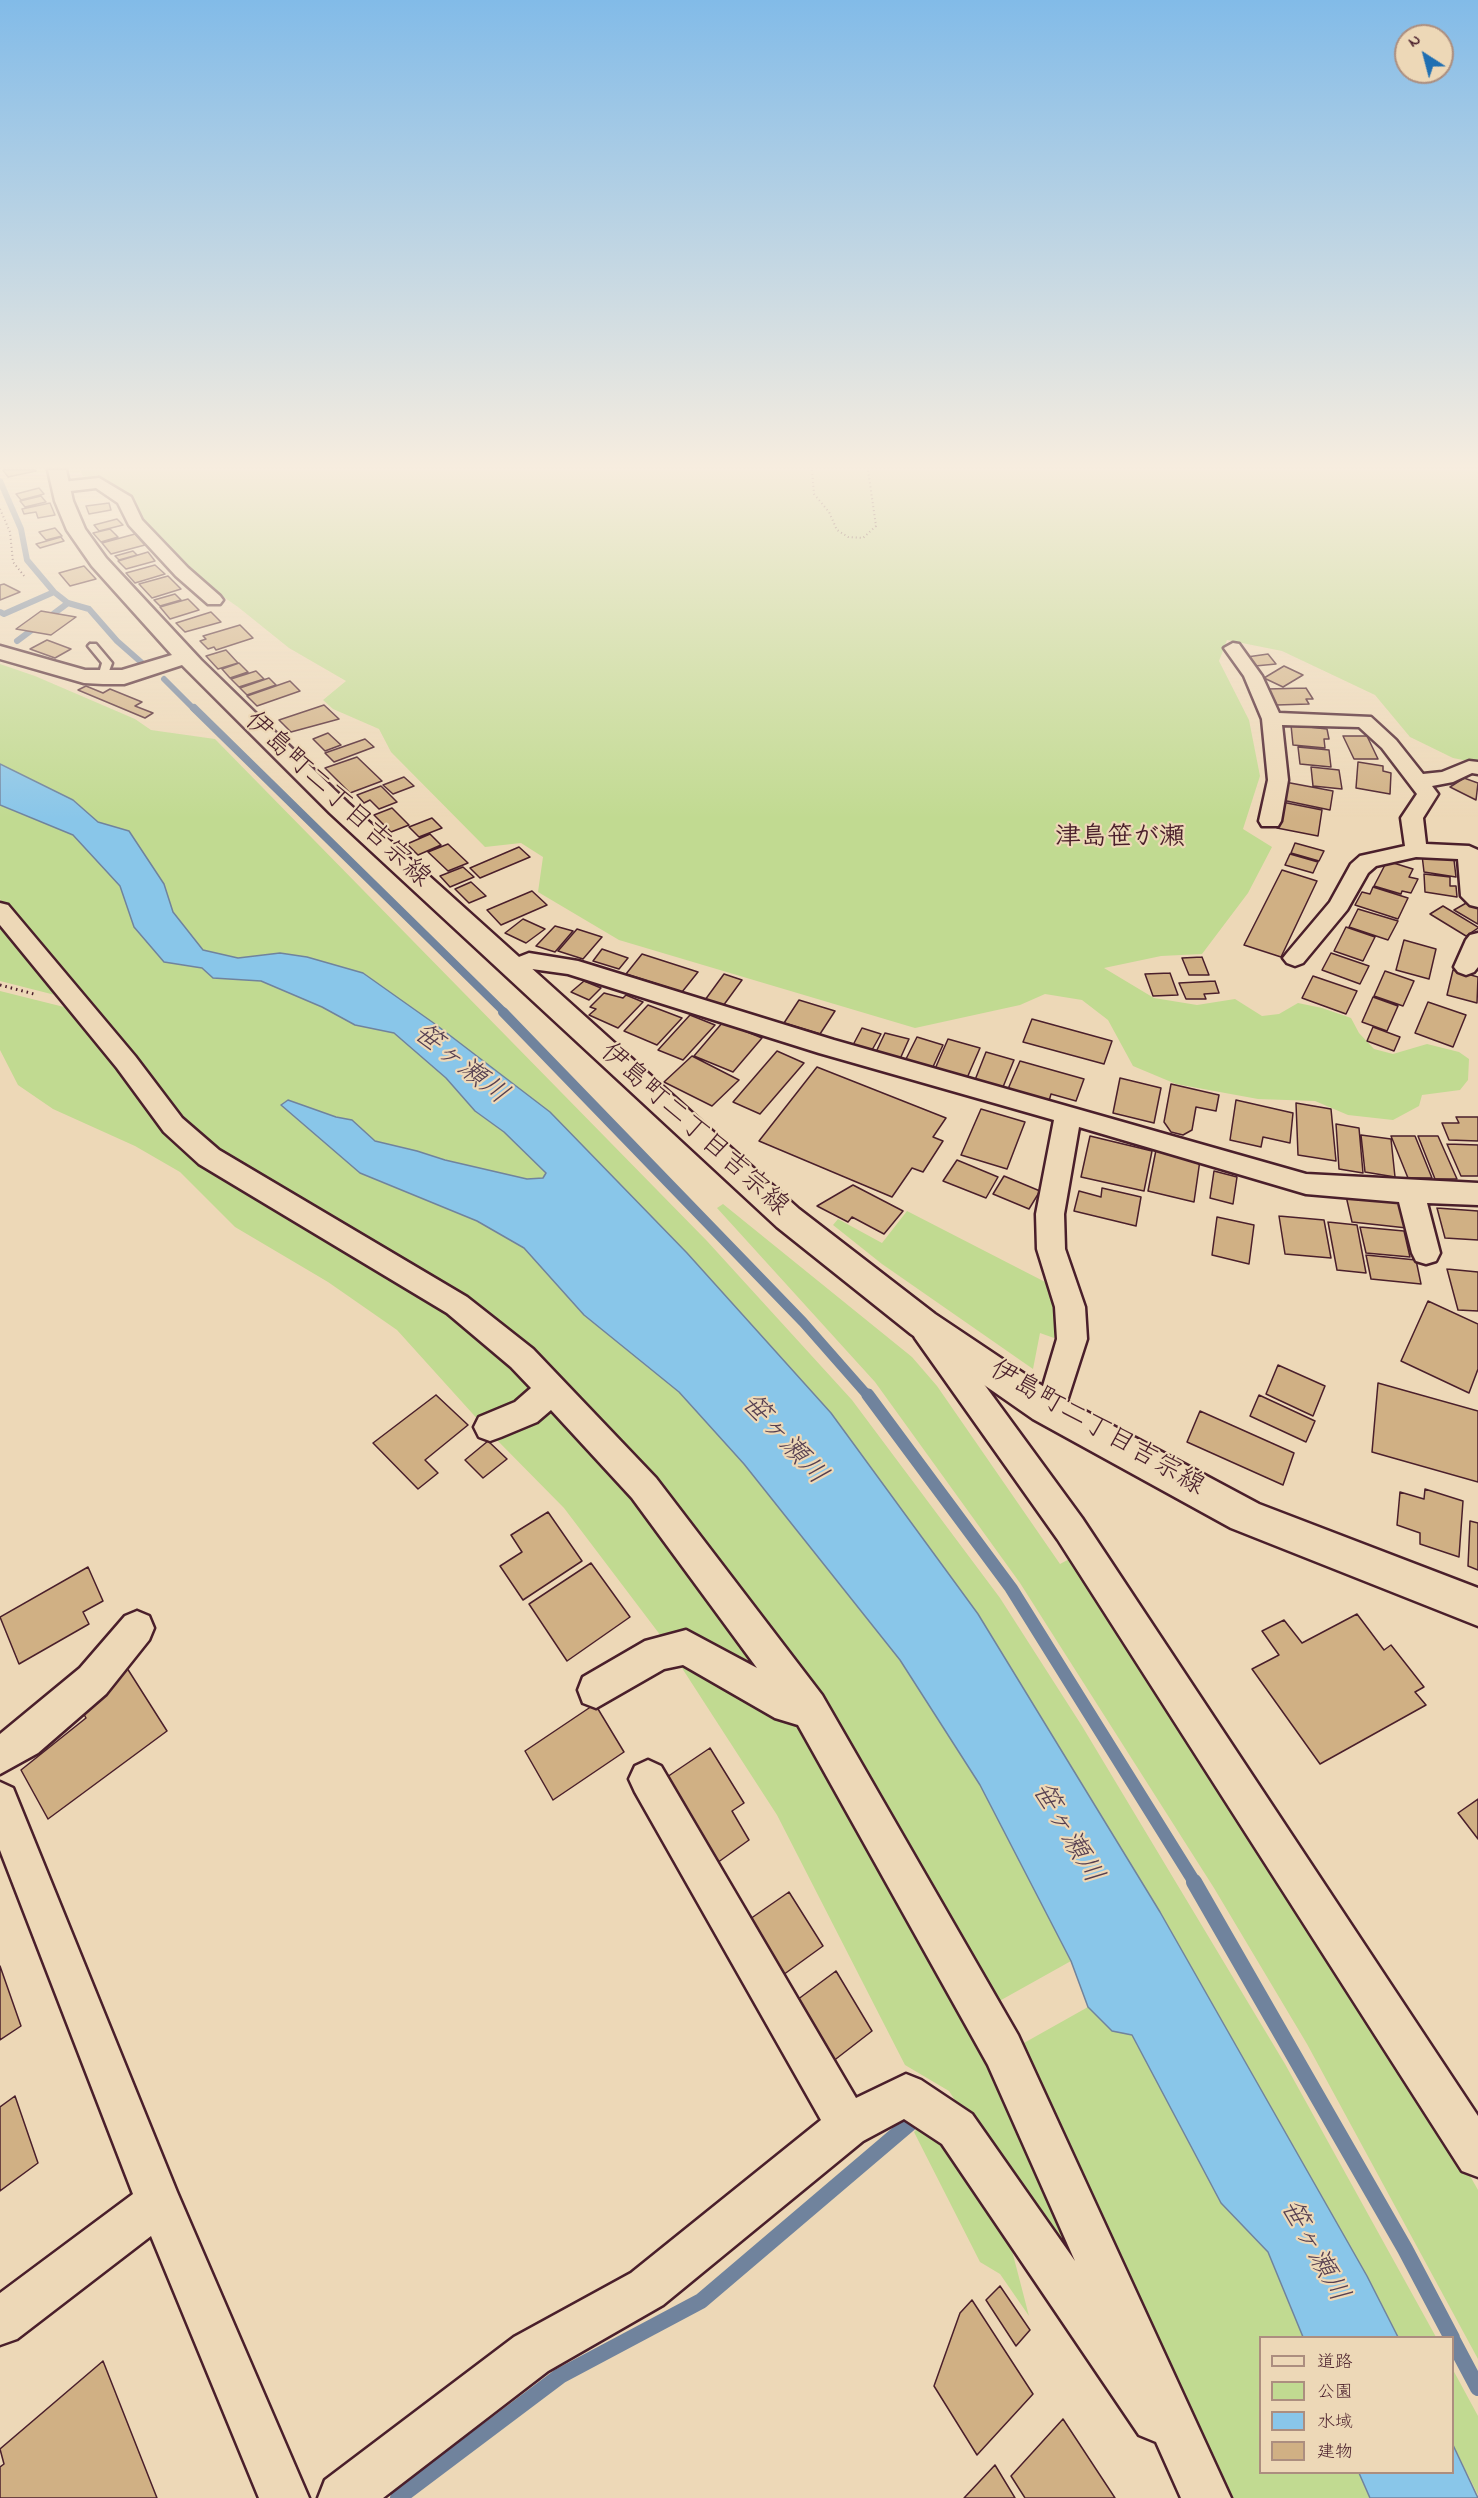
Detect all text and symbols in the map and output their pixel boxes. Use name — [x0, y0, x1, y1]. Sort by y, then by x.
north arrow — [1394, 24, 1454, 84]
text: N — [1403, 28, 1426, 54]
street label: 伊島町二丁目吉宗線 — [236, 706, 436, 896]
district label: 津島笹が瀬 — [1055, 824, 1185, 856]
water label: 笹ヶ瀬川 — [405, 1018, 513, 1114]
street label: 伊島町二丁目吉宗線 — [592, 1038, 794, 1224]
street label: 伊島町二丁目吉宗線 — [983, 1355, 1209, 1505]
water label: 笹ヶ瀬川 — [732, 1389, 832, 1493]
water label: 笹ヶ瀬川 — [1022, 1777, 1108, 1891]
water label: 笹ヶ瀬川 — [1270, 2195, 1354, 2309]
legend — [1259, 2336, 1454, 2474]
text: 道路 — [1317, 2350, 1353, 2376]
text: 公園 — [1317, 2380, 1353, 2406]
text: 水域 — [1317, 2410, 1353, 2436]
text: 建物 — [1317, 2440, 1353, 2466]

